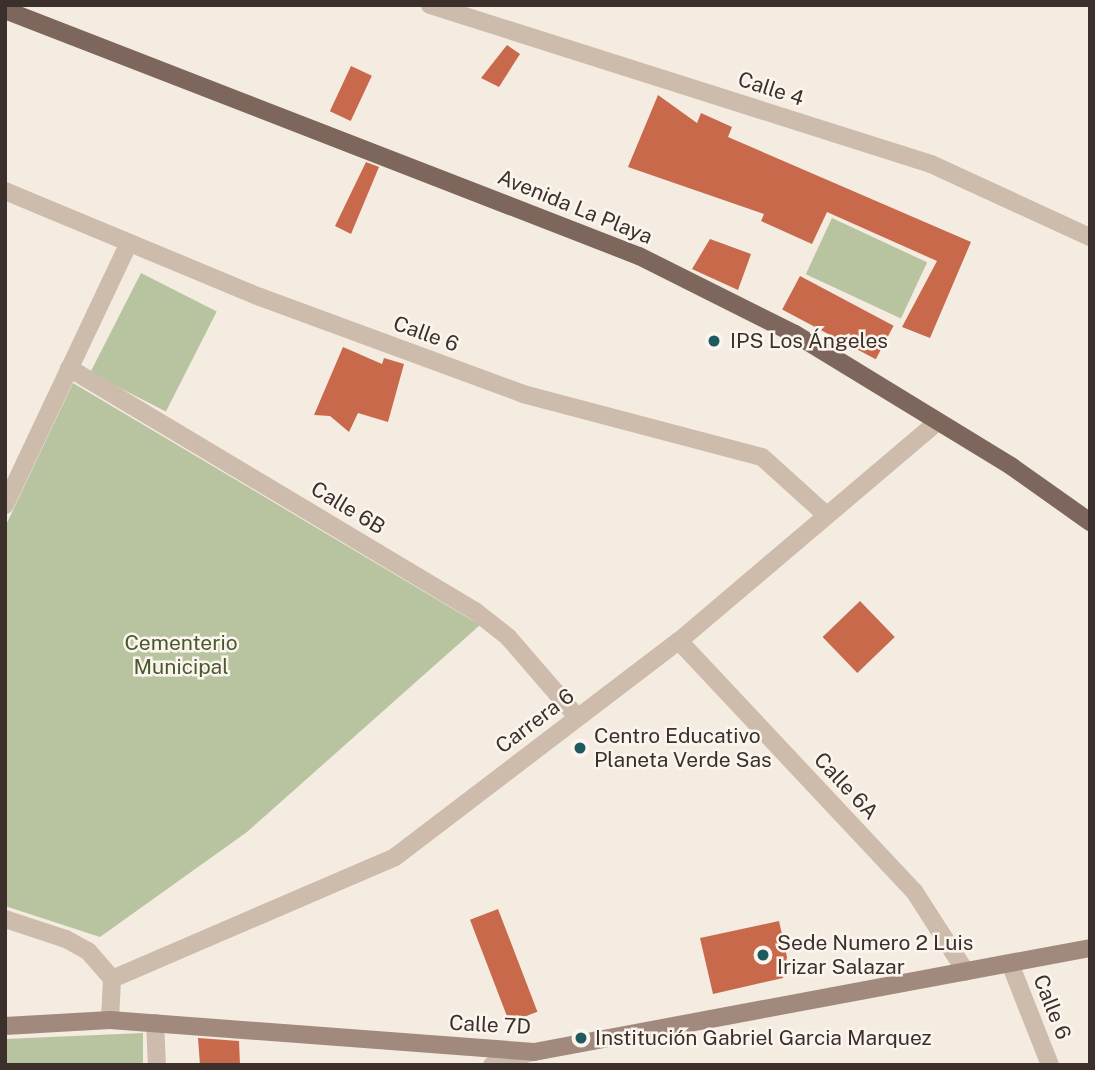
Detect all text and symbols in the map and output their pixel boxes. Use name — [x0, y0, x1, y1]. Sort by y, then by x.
street label: Calle 4 — [735, 67, 807, 111]
street label: Avenida La Playa — [494, 165, 656, 249]
street label: Calle 6 — [390, 311, 462, 357]
place label: IPS Los Ángeles — [730, 328, 888, 354]
marker: IPS Los Ángeles — [704, 331, 724, 351]
street label: Calle 6B — [306, 476, 390, 540]
park label: Cementerio Municipal — [124, 630, 238, 680]
street label: Carrera 6 — [491, 683, 579, 759]
place label: Centro Educativo Planeta Verde Sas — [594, 723, 772, 773]
marker: Centro Educativo Planeta Verde Sas — [572, 740, 588, 756]
street label: Calle 6A — [809, 747, 883, 825]
place label: Sede Numero 2 Luis Irizar Salazar — [777, 930, 974, 980]
marker: Sede Numero 2 Luis Irizar Salazar — [755, 947, 771, 963]
street label: Calle 6 — [1028, 971, 1076, 1043]
street label: Calle 7D — [448, 1010, 532, 1040]
place label: Institución Gabriel Garcia Marquez — [595, 1025, 932, 1051]
marker: Institución Gabriel Garcia Marquez — [573, 1030, 589, 1046]

